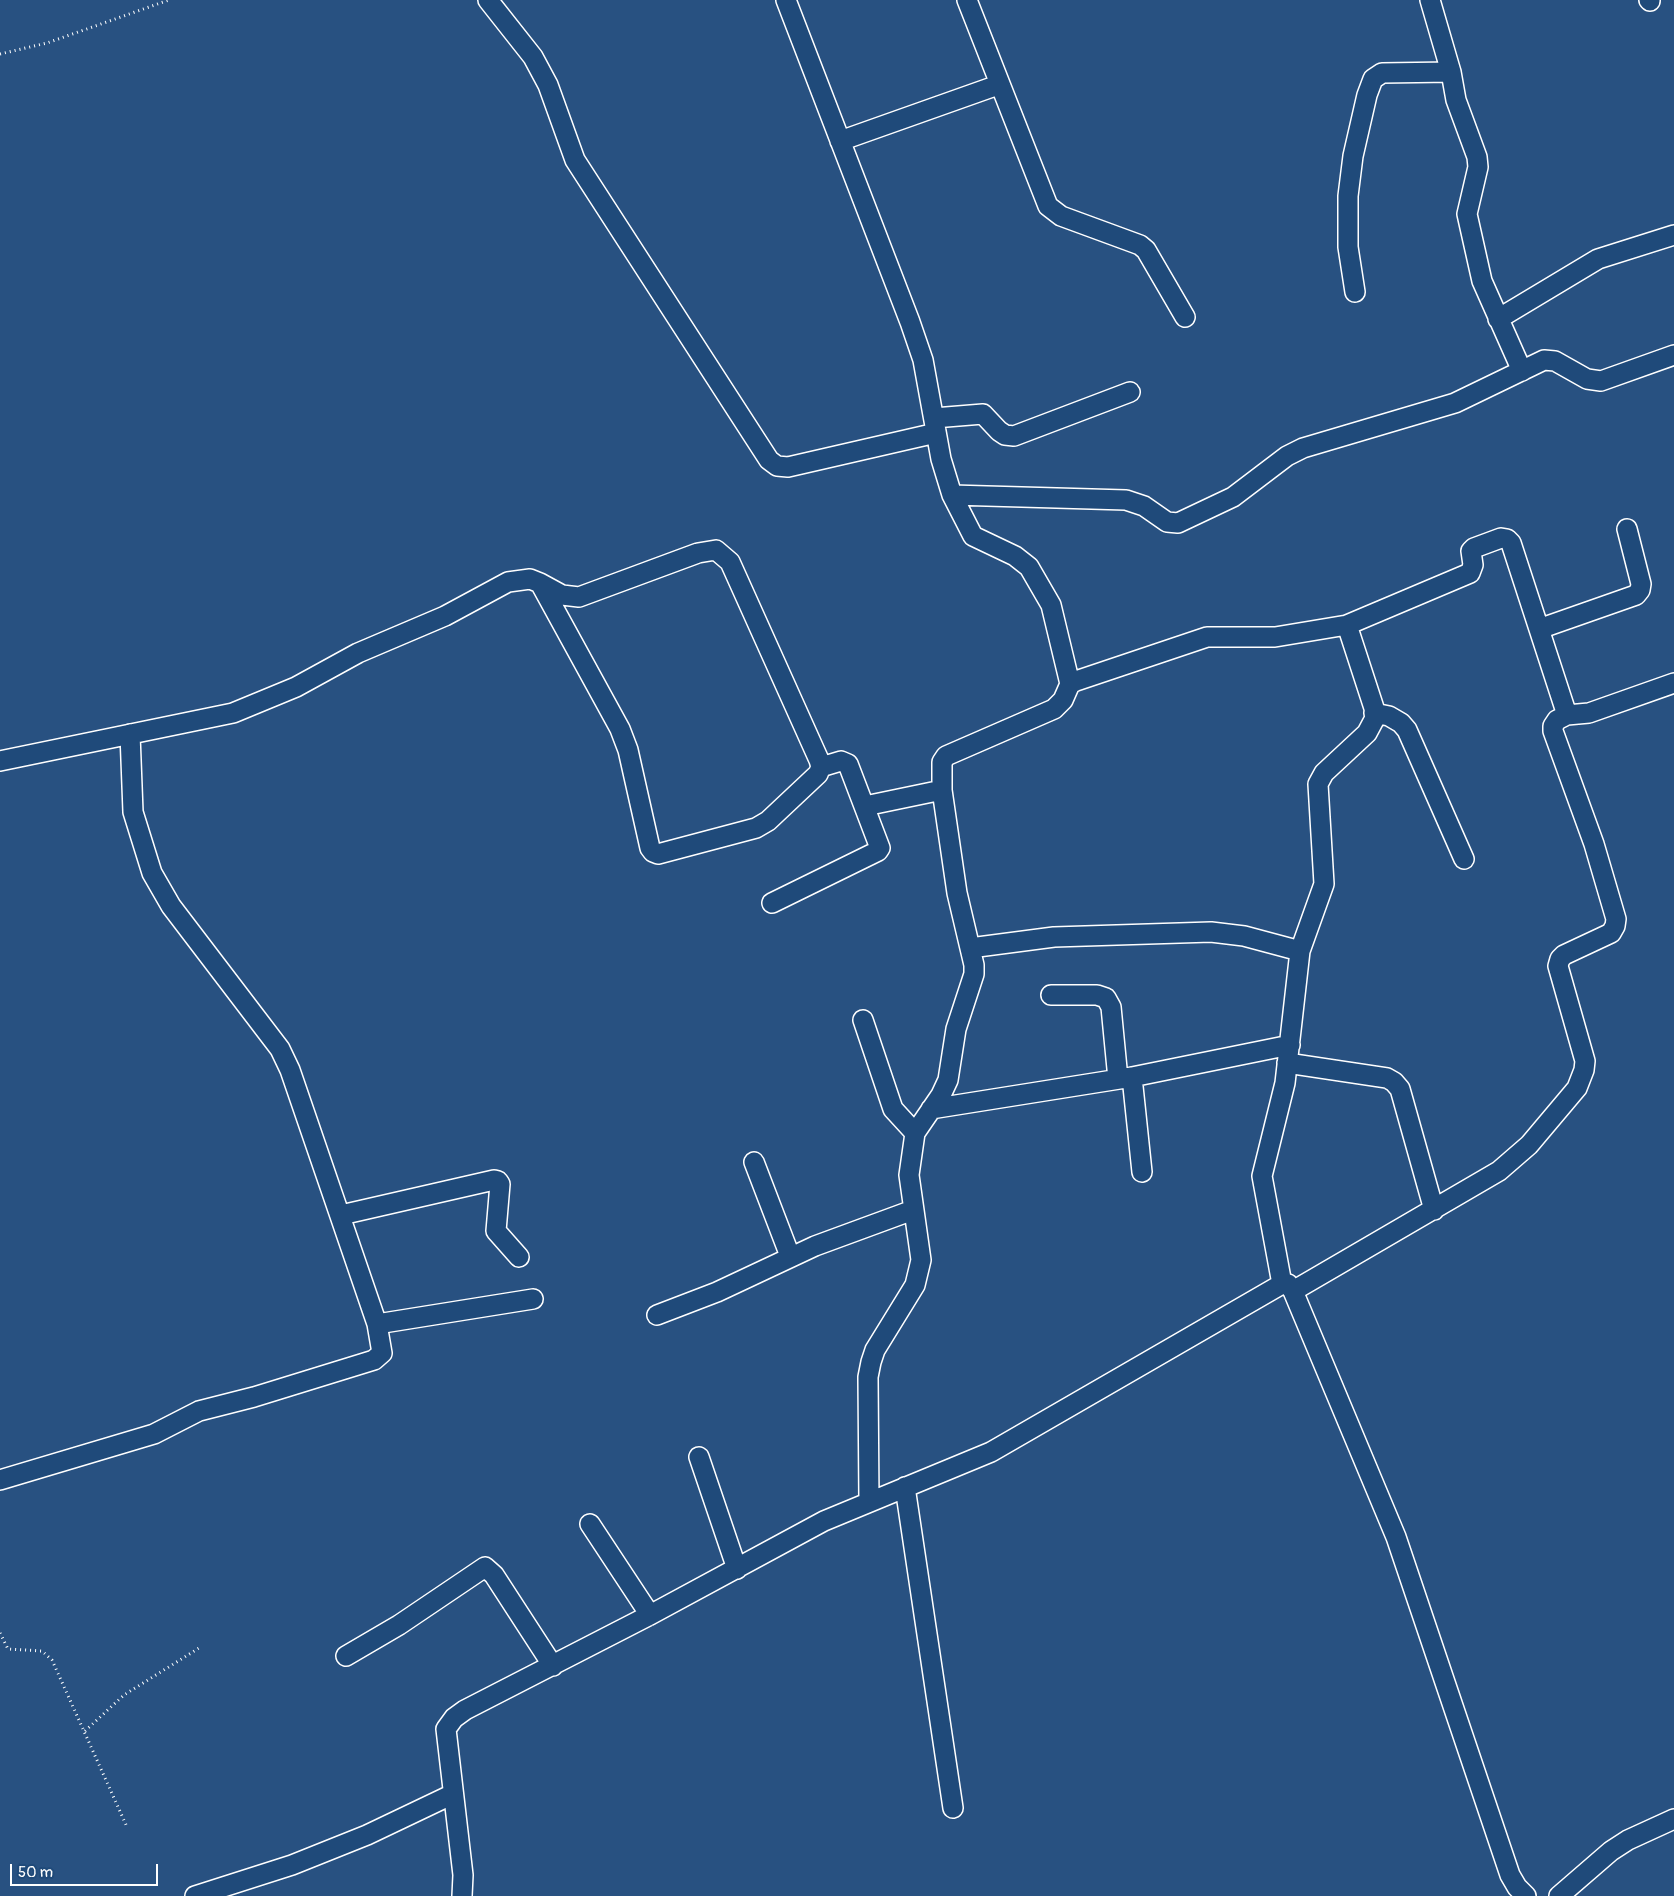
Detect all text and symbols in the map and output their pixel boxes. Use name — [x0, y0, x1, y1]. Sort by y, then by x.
scale bar — [12, 1854, 160, 1886]
text: 50 m — [18, 1863, 53, 1882]

